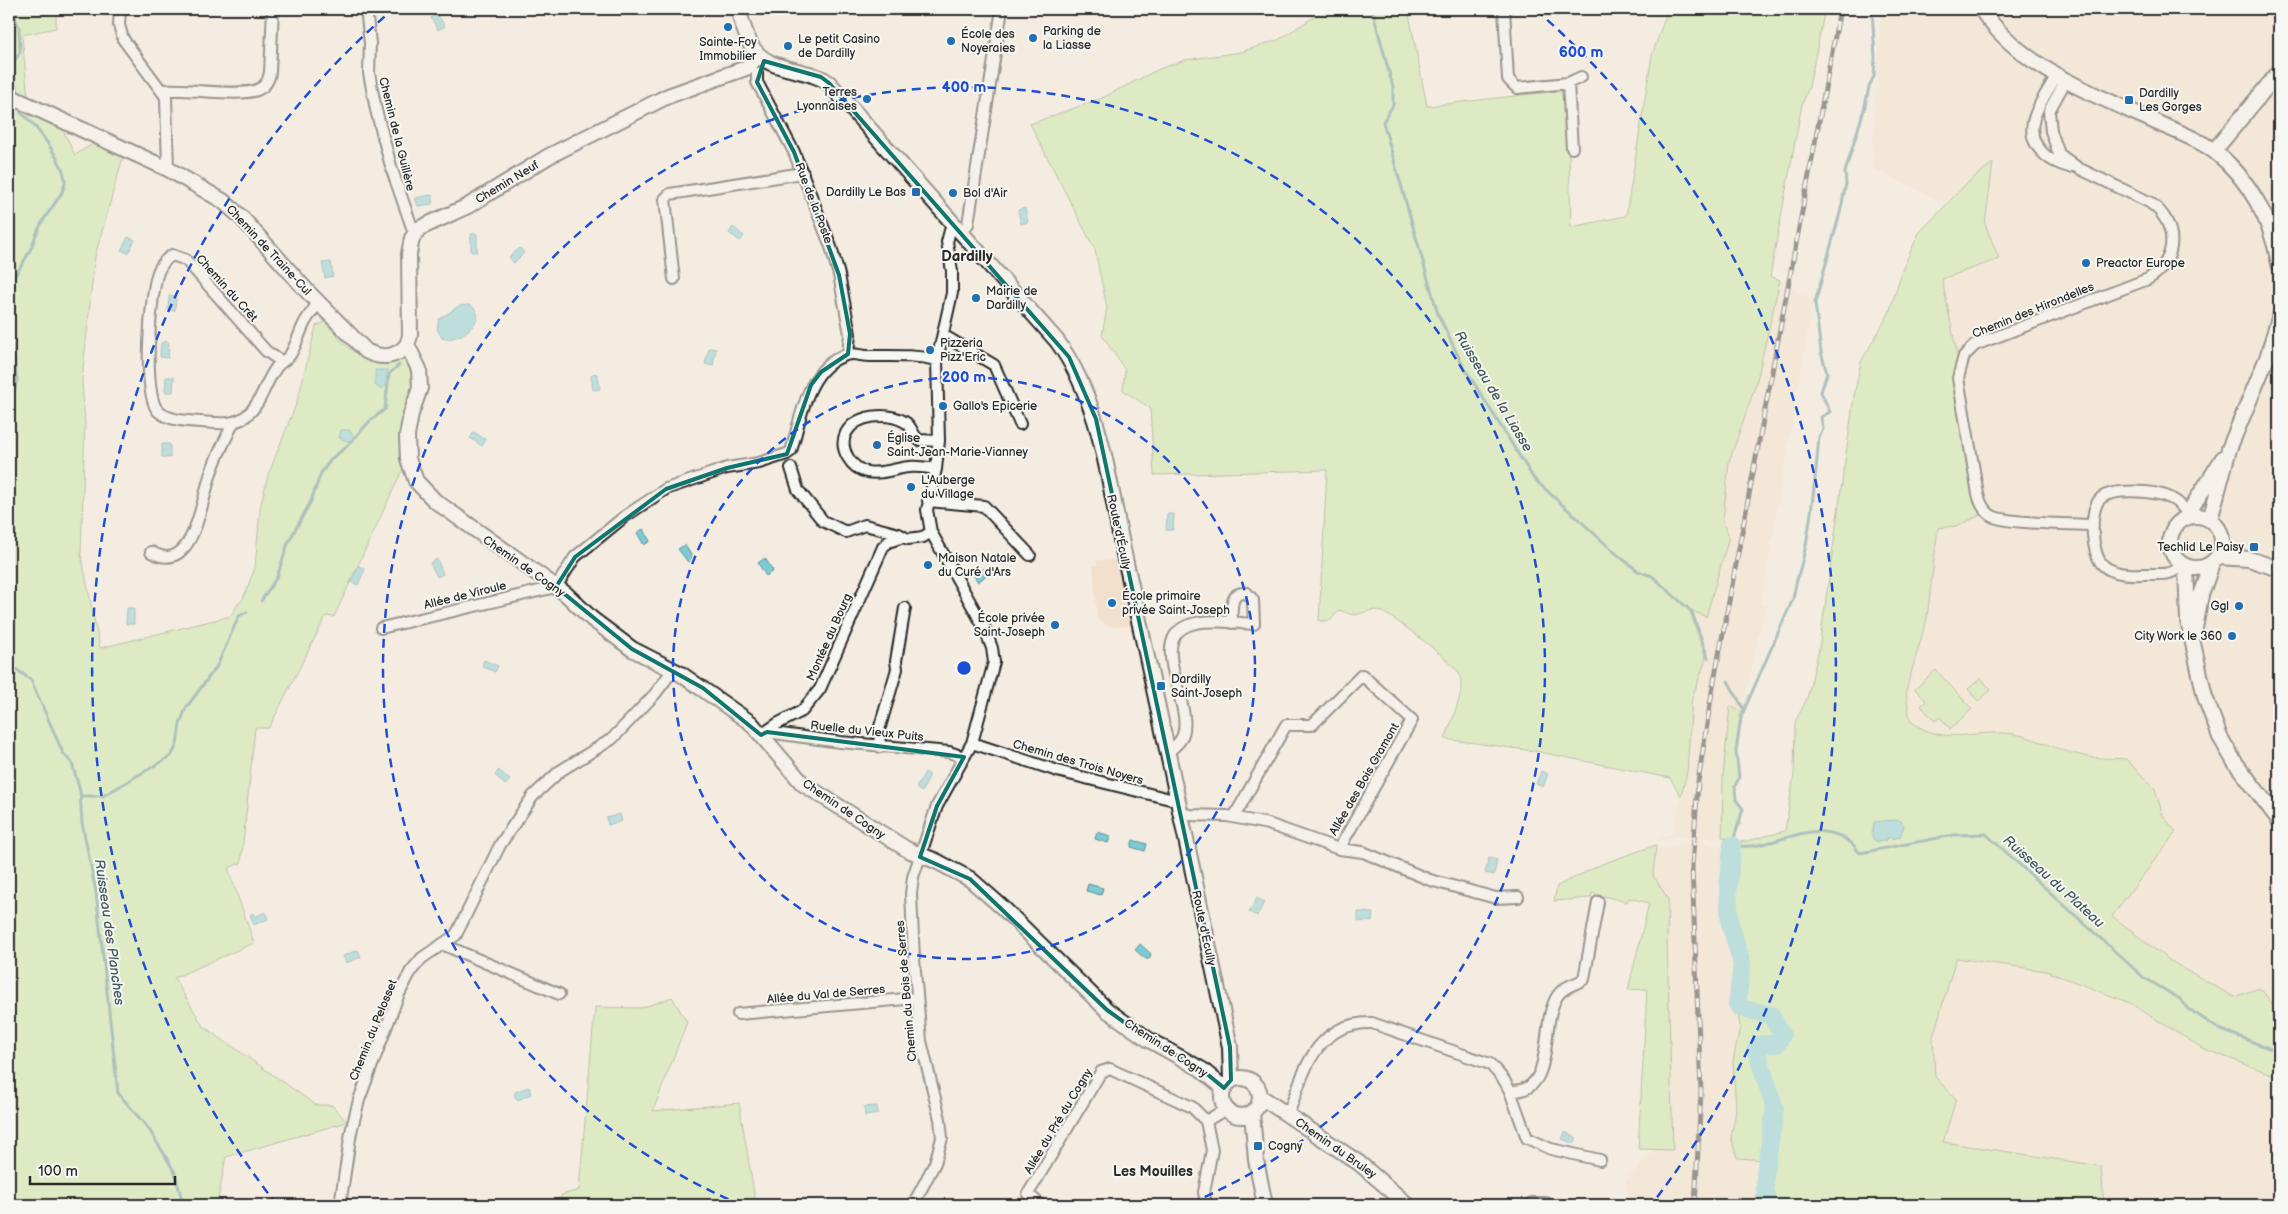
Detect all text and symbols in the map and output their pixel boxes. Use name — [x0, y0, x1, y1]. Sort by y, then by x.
marker: Sainte-Foy Immobilier — [722, 21, 734, 33]
place label: Parking de la Liasse — [1043, 24, 1101, 53]
place label: École des Noyeraies — [961, 26, 1015, 56]
place label: Le petit Casino de Dardilly — [798, 32, 880, 61]
marker: Parking de la Liasse — [1027, 32, 1039, 44]
place label: Sainte-Foy Immobilier — [699, 35, 757, 64]
marker: École des Noyeraies — [945, 35, 957, 47]
marker: Le petit Casino de Dardilly — [782, 40, 794, 52]
text: 600 m — [1559, 43, 1604, 62]
street label: Chemin de la Guillère — [375, 76, 418, 193]
text: 400 m — [942, 78, 986, 97]
place label: Terres Lyonnaises — [797, 85, 857, 114]
place label: Dardilly Les Gorges — [2139, 86, 2202, 115]
marker: Terres Lyonnaises — [861, 93, 873, 105]
marker: Dardilly Les Gorges — [2123, 94, 2135, 106]
street label: Chemin Neuf — [473, 157, 542, 207]
street label: Rue de la Poste — [791, 160, 836, 246]
place label: Dardilly Le Bas — [826, 185, 906, 200]
marker: Dardilly Le Bas — [910, 186, 922, 198]
place label: Bol d'Air — [963, 186, 1008, 201]
marker: Bol d'Air — [947, 187, 959, 199]
street label: Chemin de Traine-Cul — [223, 202, 314, 299]
district label: Dardilly — [941, 247, 993, 266]
street label: Chemin du Crêt — [192, 252, 261, 325]
place label: Preactor Europe — [2096, 256, 2185, 271]
marker: Preactor Europe — [2080, 257, 2092, 269]
street label: Chemin des Hirondelles — [1970, 279, 2096, 342]
place label: Mairie de Dardilly — [986, 284, 1037, 313]
marker: Mairie de Dardilly — [970, 292, 982, 304]
water label: Ruisseau de la Liasse — [1451, 328, 1536, 455]
place label: Pizzeria Pizz'Eric — [940, 336, 986, 365]
marker: Pizzeria Pizz'Eric — [924, 344, 936, 356]
text: 200 m — [942, 368, 986, 387]
place label: Gallo's Epicerie — [953, 399, 1037, 414]
marker: Gallo's Epicerie — [937, 400, 949, 412]
place label: Église Saint-Jean-Marie-Vianney — [887, 430, 1029, 460]
marker: Église Saint-Jean-Marie-Vianney — [871, 439, 883, 451]
place label: L'Auberge du Village — [921, 473, 975, 502]
marker: L'Auberge du Village — [905, 481, 917, 493]
street label: Route d'Écully — [1103, 493, 1135, 572]
street label: Chemin de Cogny — [480, 533, 568, 601]
place label: Techlid Le Paisy — [2157, 540, 2245, 555]
marker: Techlid Le Paisy — [2248, 541, 2260, 553]
place label: Maison Natale du Curé d'Ars — [938, 551, 1016, 580]
marker: Maison Natale du Curé d'Ars — [922, 559, 934, 571]
street label: Allée de Viroule — [422, 578, 508, 613]
place label: École primaire privée Saint-Joseph — [1122, 588, 1230, 618]
street label: Montée du Bourg — [803, 591, 856, 683]
marker: École primaire privée Saint-Joseph — [1106, 597, 1118, 609]
place label: Ggl — [2210, 599, 2229, 614]
marker: Ggl — [2233, 600, 2245, 612]
place label: École privée Saint-Joseph — [974, 610, 1045, 640]
marker: École privée Saint-Joseph — [1049, 619, 1061, 631]
place label: City Work le 360 — [2134, 629, 2222, 644]
marker: City Work le 360 — [2226, 630, 2238, 642]
centre of rings — [955, 659, 973, 677]
place label: Dardilly Saint-Joseph — [1171, 672, 1243, 701]
marker: Dardilly Saint-Joseph — [1155, 680, 1167, 692]
street label: Ruelle du Vieux Puits — [810, 718, 924, 745]
street label: Allée des Bois Gramont — [1326, 720, 1403, 838]
street label: Chemin des Trois Noyers — [1011, 737, 1145, 788]
street label: Chemin de Cogny — [799, 776, 888, 843]
water label: Ruisseau du Plateau — [2000, 832, 2108, 931]
water label: Ruisseau des Planches — [91, 858, 128, 1006]
street label: Route d'Écully — [1188, 889, 1220, 968]
street label: Chemin du Bois de Serres — [893, 920, 920, 1062]
street label: Chemin du Pelosset — [346, 977, 401, 1083]
street label: Allée du Val de Serres — [766, 982, 886, 1007]
street label: Chemin de Cogny — [1121, 1016, 1211, 1081]
street label: Allée du Pré du Cogny — [1021, 1065, 1096, 1177]
street label: Chemin du Bruley — [1292, 1115, 1380, 1182]
place label: Cogny — [1268, 1139, 1303, 1154]
marker: Cogny — [1252, 1140, 1264, 1152]
scale bar — [30, 1154, 175, 1186]
text: 100 m — [38, 1162, 78, 1181]
district label: Les Mouilles — [1113, 1163, 1193, 1180]

